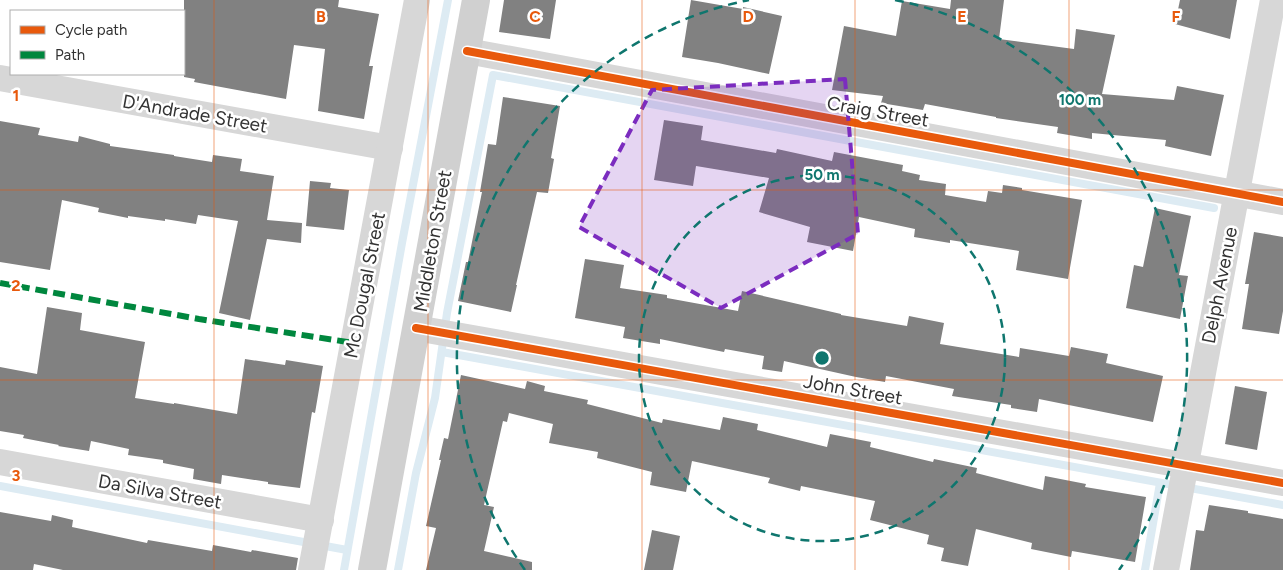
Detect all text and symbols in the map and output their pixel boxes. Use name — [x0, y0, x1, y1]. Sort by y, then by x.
text: B — [316, 7, 326, 26]
text: C — [529, 7, 541, 26]
text: D — [742, 7, 754, 26]
text: E — [957, 7, 967, 26]
text: F — [1172, 7, 1181, 26]
legend — [10, 10, 185, 75]
text: Cycle path — [55, 21, 127, 39]
text: Path — [55, 46, 85, 64]
text: 1 — [13, 86, 19, 105]
street label: D'Andrade Street — [121, 89, 269, 138]
street label: Craig Street — [825, 91, 931, 132]
text: 100 m — [1059, 91, 1101, 109]
text: 50 m — [804, 166, 840, 184]
street label: Middleton Street — [409, 168, 456, 314]
street label: Mc Dougal Street — [339, 210, 390, 360]
street label: Delph Avenue — [1197, 225, 1242, 345]
text: 2 — [11, 276, 21, 295]
centre of rings — [813, 349, 831, 367]
street label: John Street — [802, 369, 904, 409]
text: 3 — [12, 466, 21, 485]
street label: Da Silva Street — [96, 469, 223, 514]

